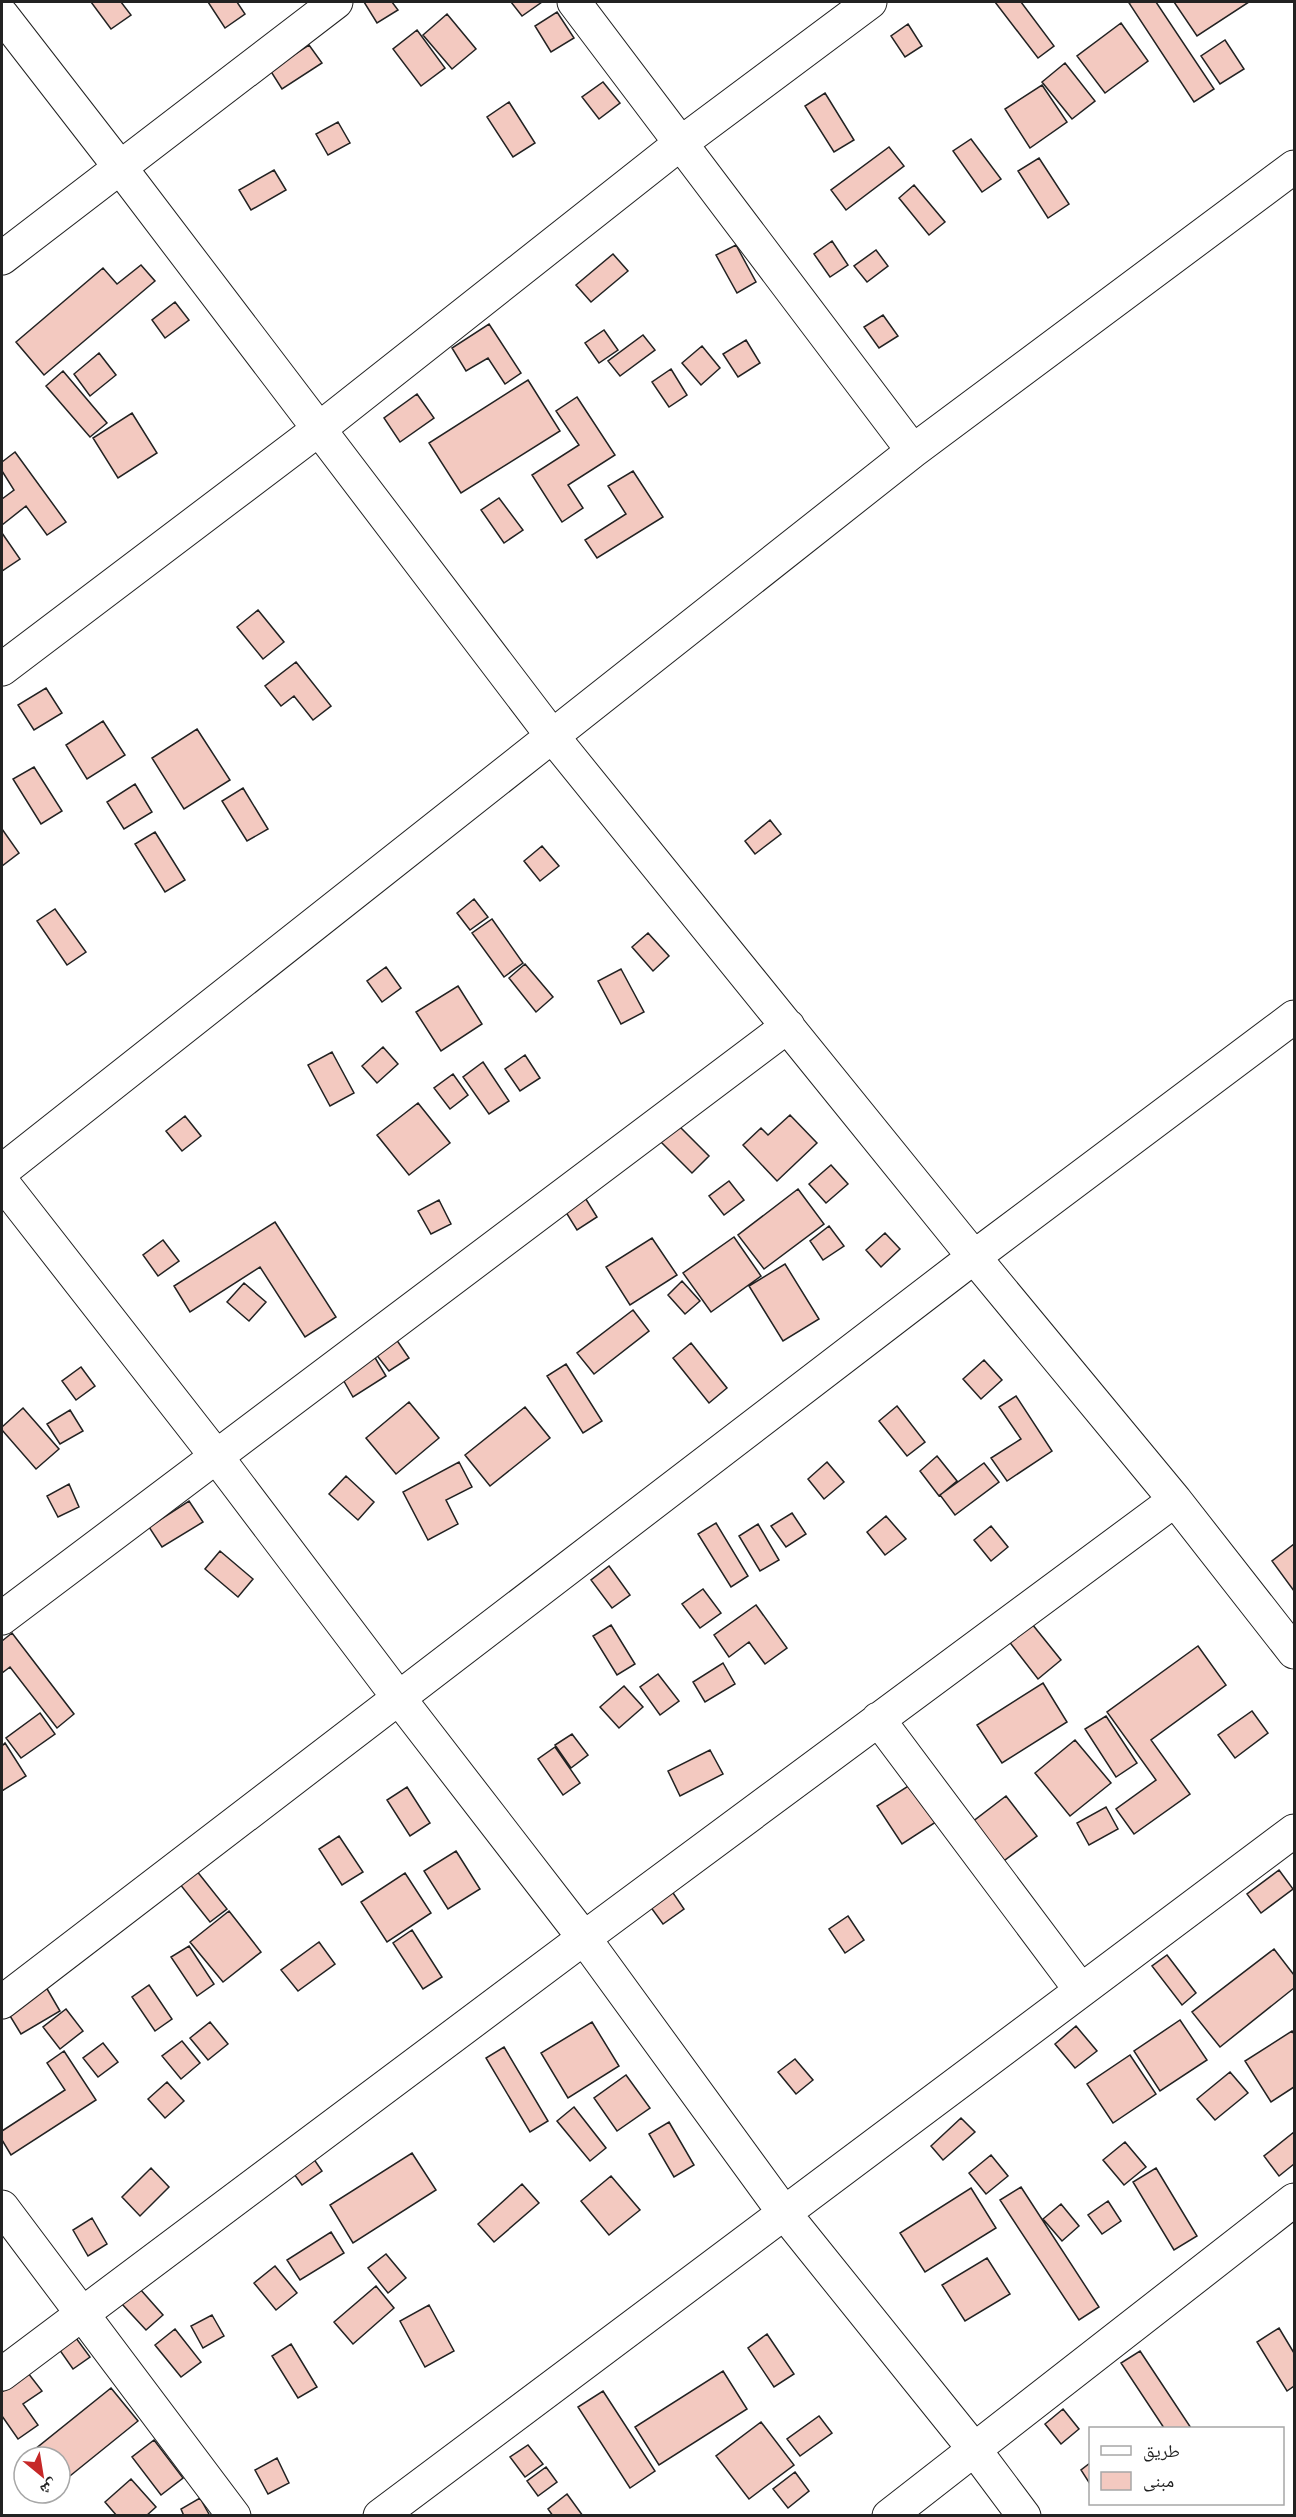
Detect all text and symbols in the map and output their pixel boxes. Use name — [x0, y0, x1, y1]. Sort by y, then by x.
legend — [1089, 2427, 1284, 2505]
text: طريق — [1143, 2441, 1180, 2464]
north arrow — [12, 2445, 72, 2505]
text: مبنى — [1143, 2471, 1174, 2494]
text: ش — [36, 2473, 61, 2499]

